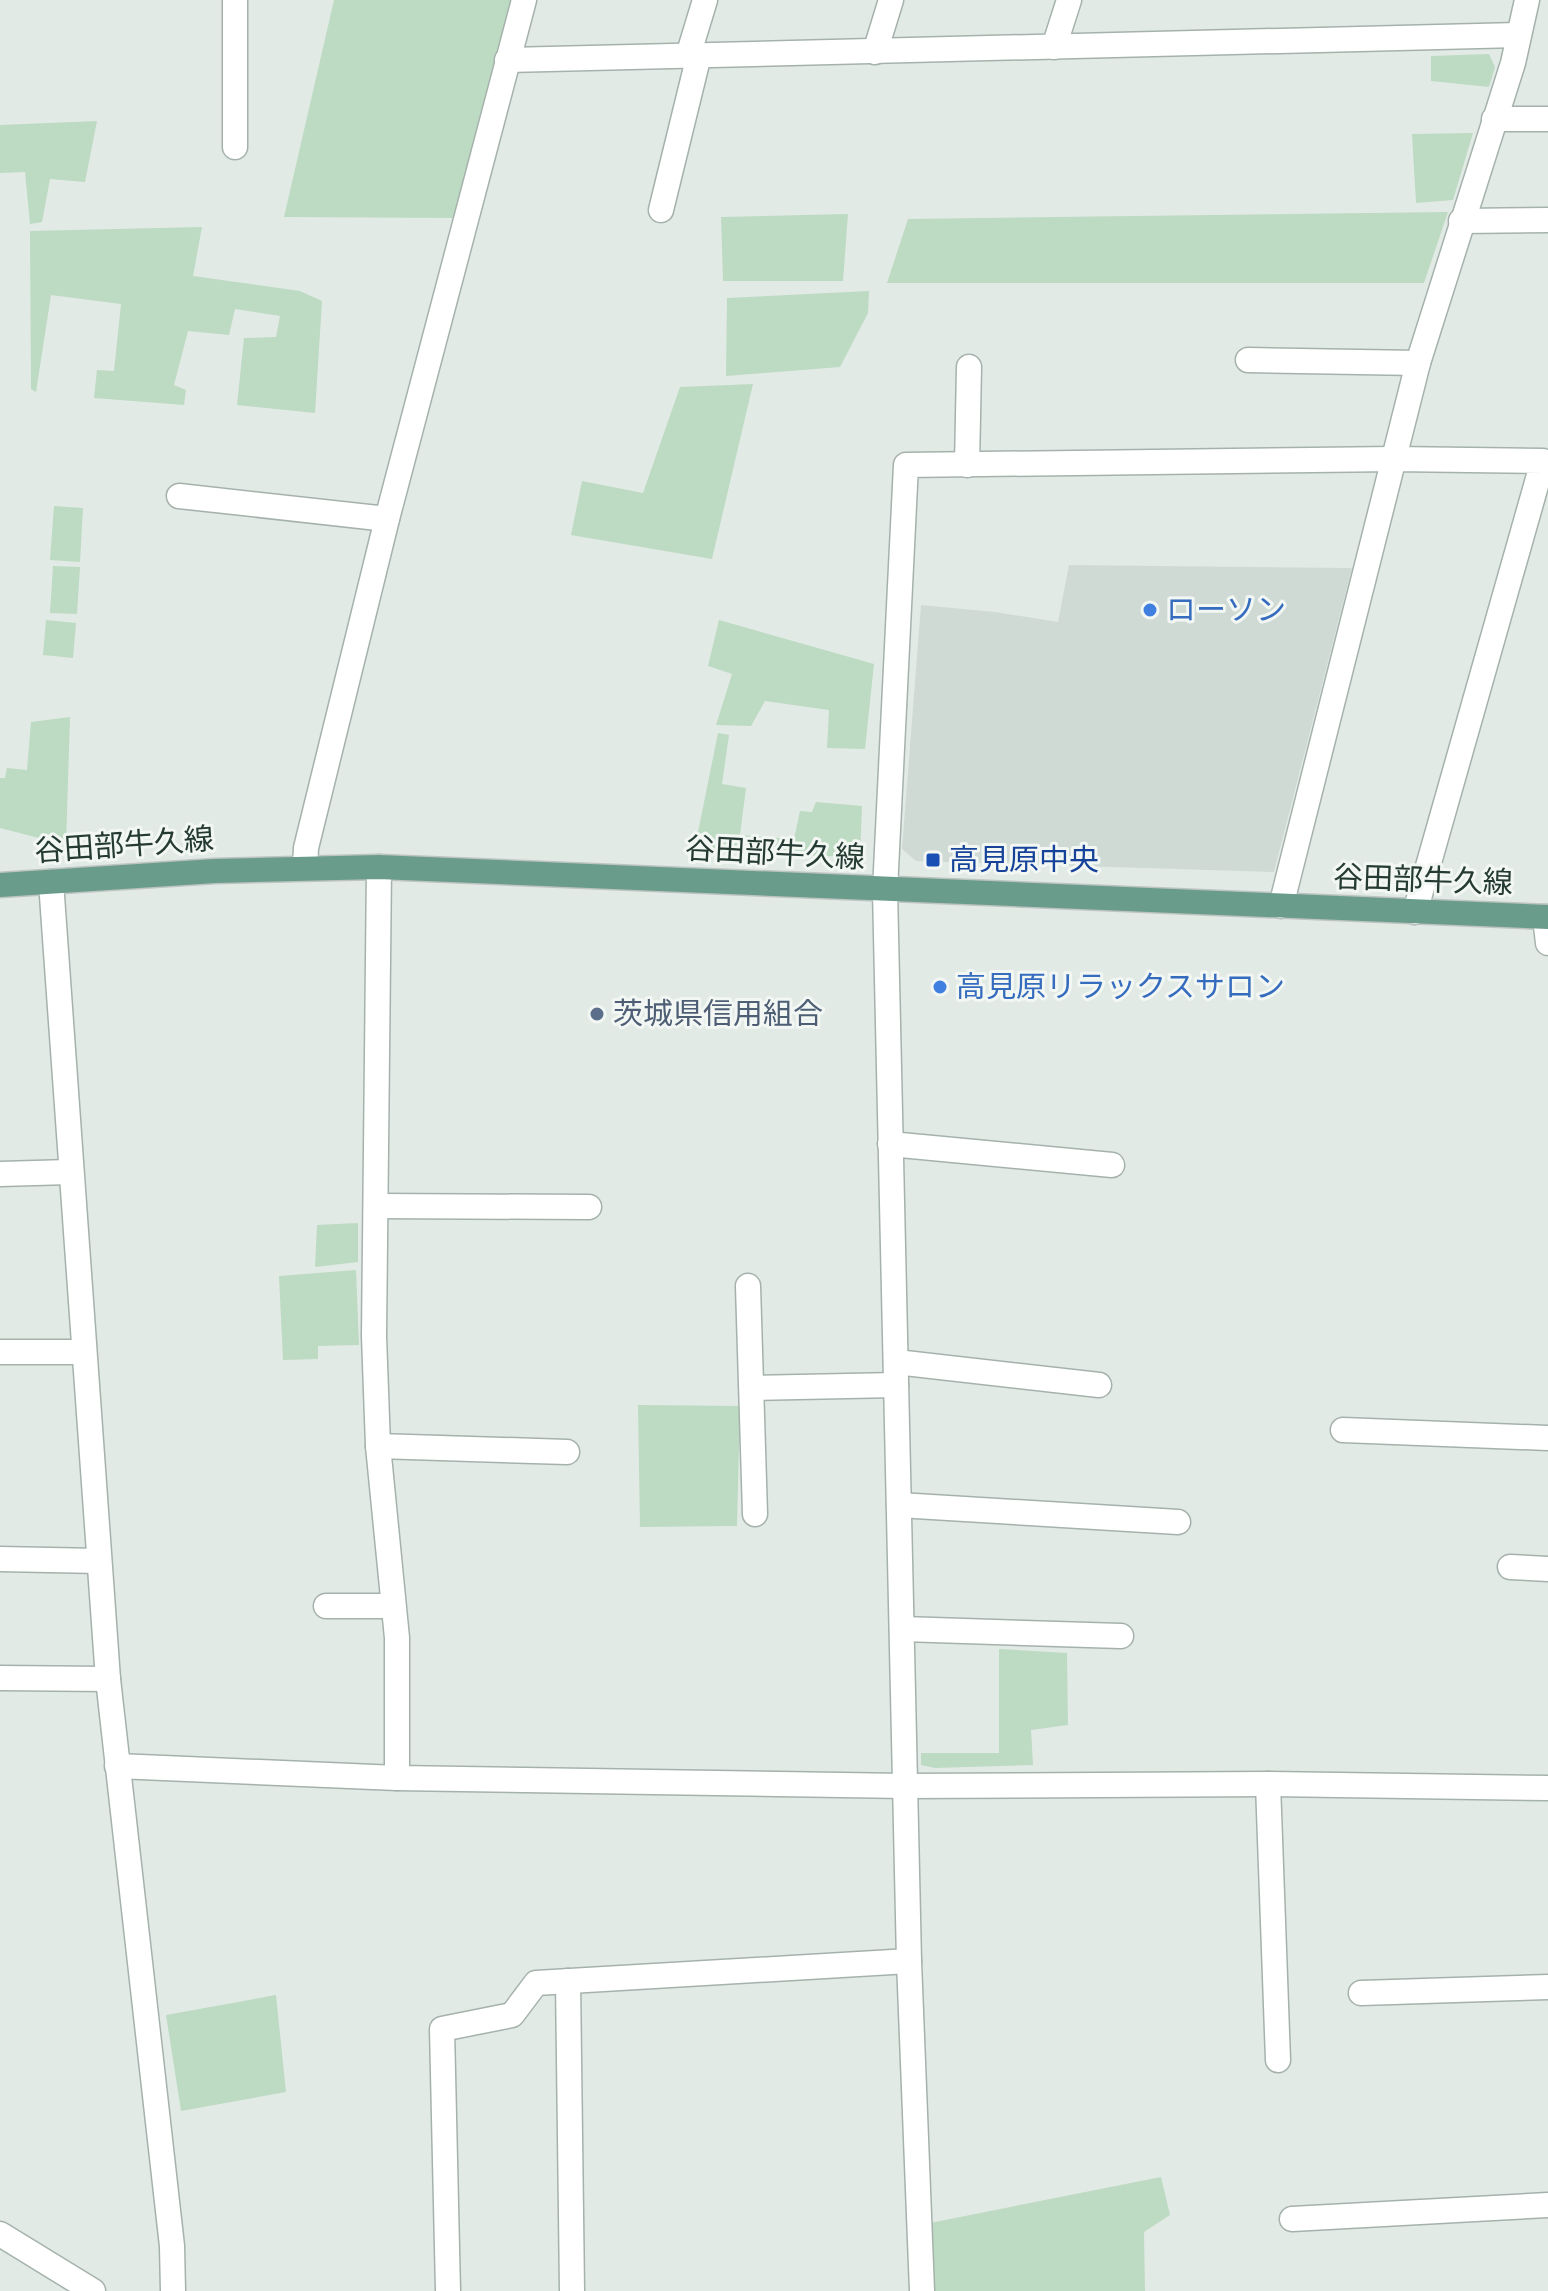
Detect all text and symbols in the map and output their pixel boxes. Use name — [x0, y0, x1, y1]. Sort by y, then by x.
place label: ローソン — [1166, 590, 1286, 629]
marker: ローソン — [1141, 601, 1159, 619]
street label: 谷田部牛久線 — [33, 819, 215, 870]
street label: 谷田部牛久線 — [684, 828, 866, 877]
place label: 高見原中央 — [949, 840, 1099, 879]
marker: 高見原中央 — [924, 851, 942, 869]
street label: 谷田部牛久線 — [1332, 857, 1514, 902]
place label: 高見原リラックスサロン — [956, 967, 1285, 1006]
marker: 高見原リラックスサロン — [931, 978, 949, 996]
place label: 茨城県信用組合 — [613, 994, 823, 1033]
marker: 茨城県信用組合 — [588, 1005, 606, 1023]

